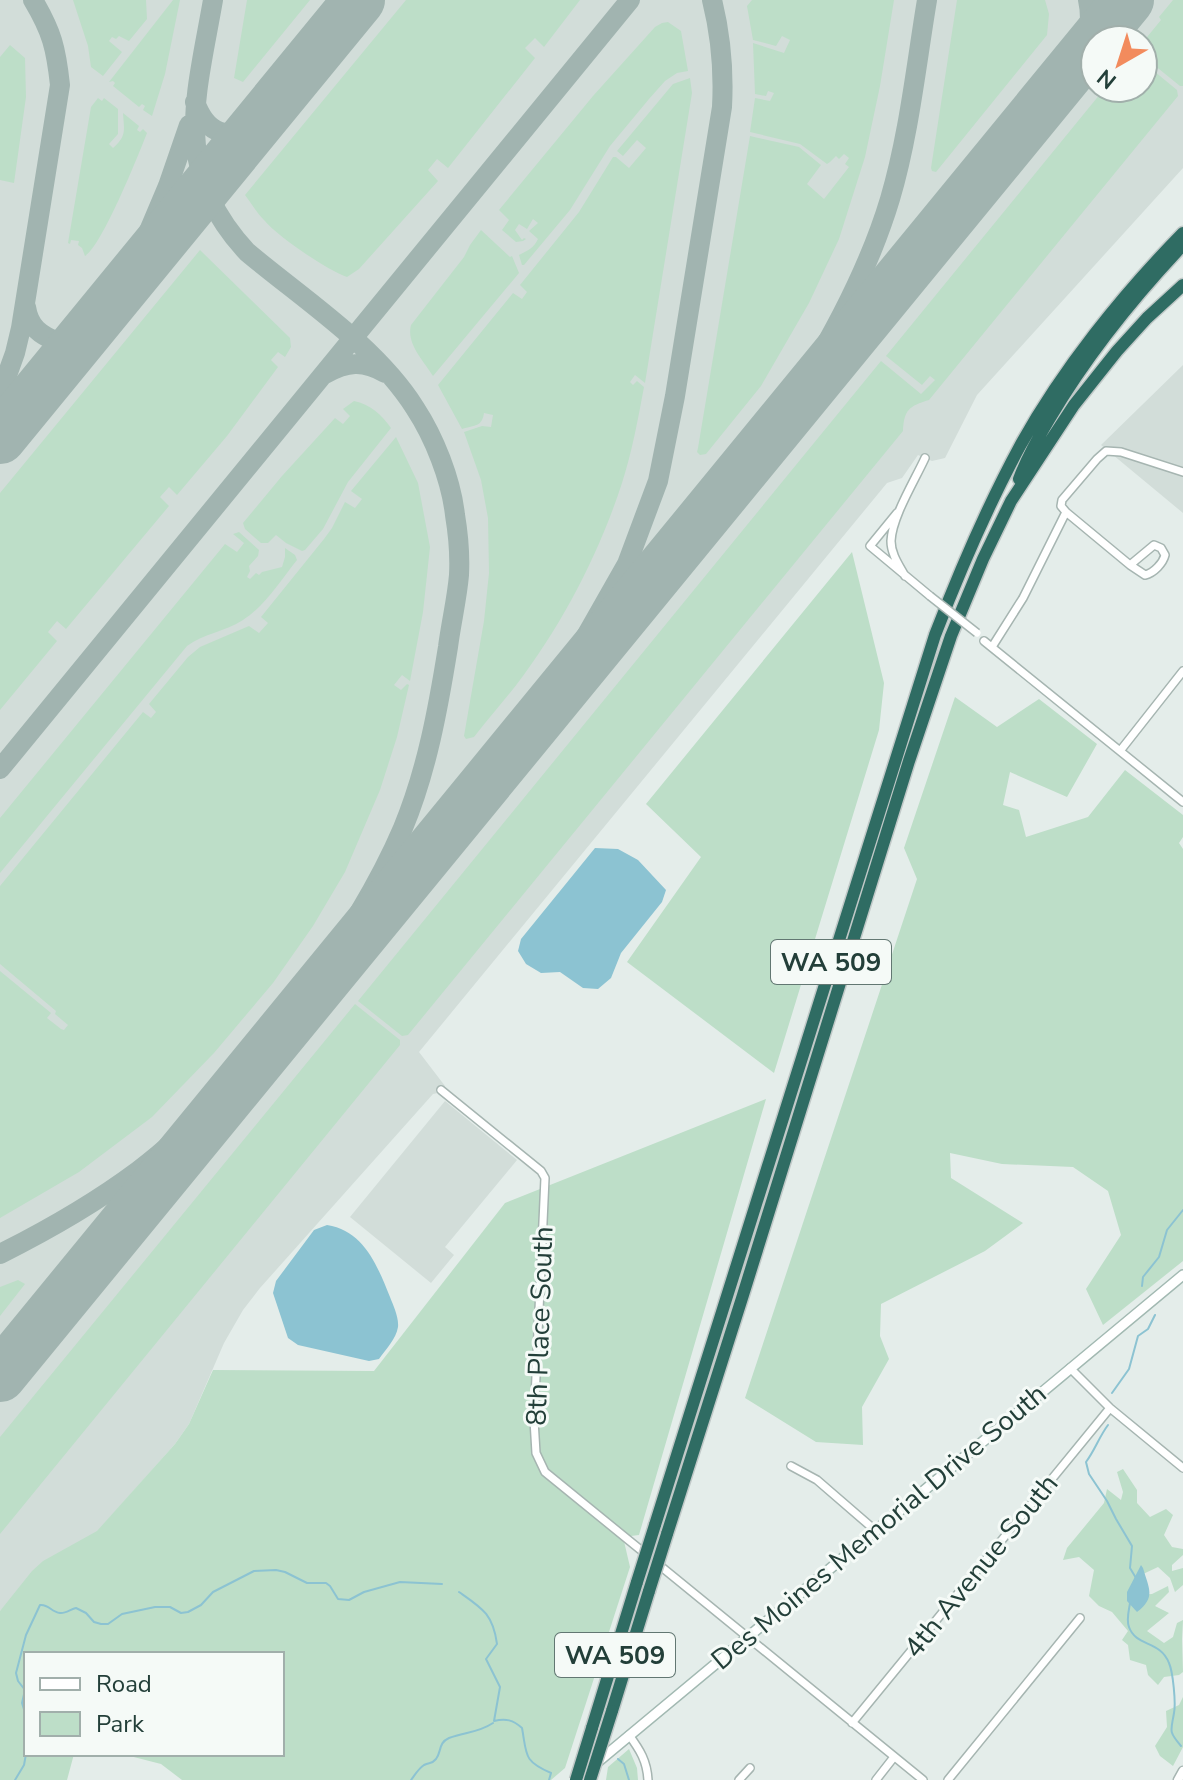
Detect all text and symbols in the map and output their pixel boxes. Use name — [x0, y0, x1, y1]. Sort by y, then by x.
north arrow — [1079, 24, 1159, 104]
text: N — [1091, 62, 1123, 96]
road number: WA 509 — [771, 940, 891, 984]
street label: 8th Place South — [518, 1226, 562, 1426]
street label: Des Moines Memorial Drive South — [703, 1375, 1055, 1679]
street label: 4th Avenue South — [895, 1466, 1067, 1666]
road number: WA 509 — [555, 1633, 675, 1677]
legend — [24, 1652, 284, 1756]
text: Road — [96, 1668, 152, 1700]
text: Park — [96, 1708, 145, 1740]

